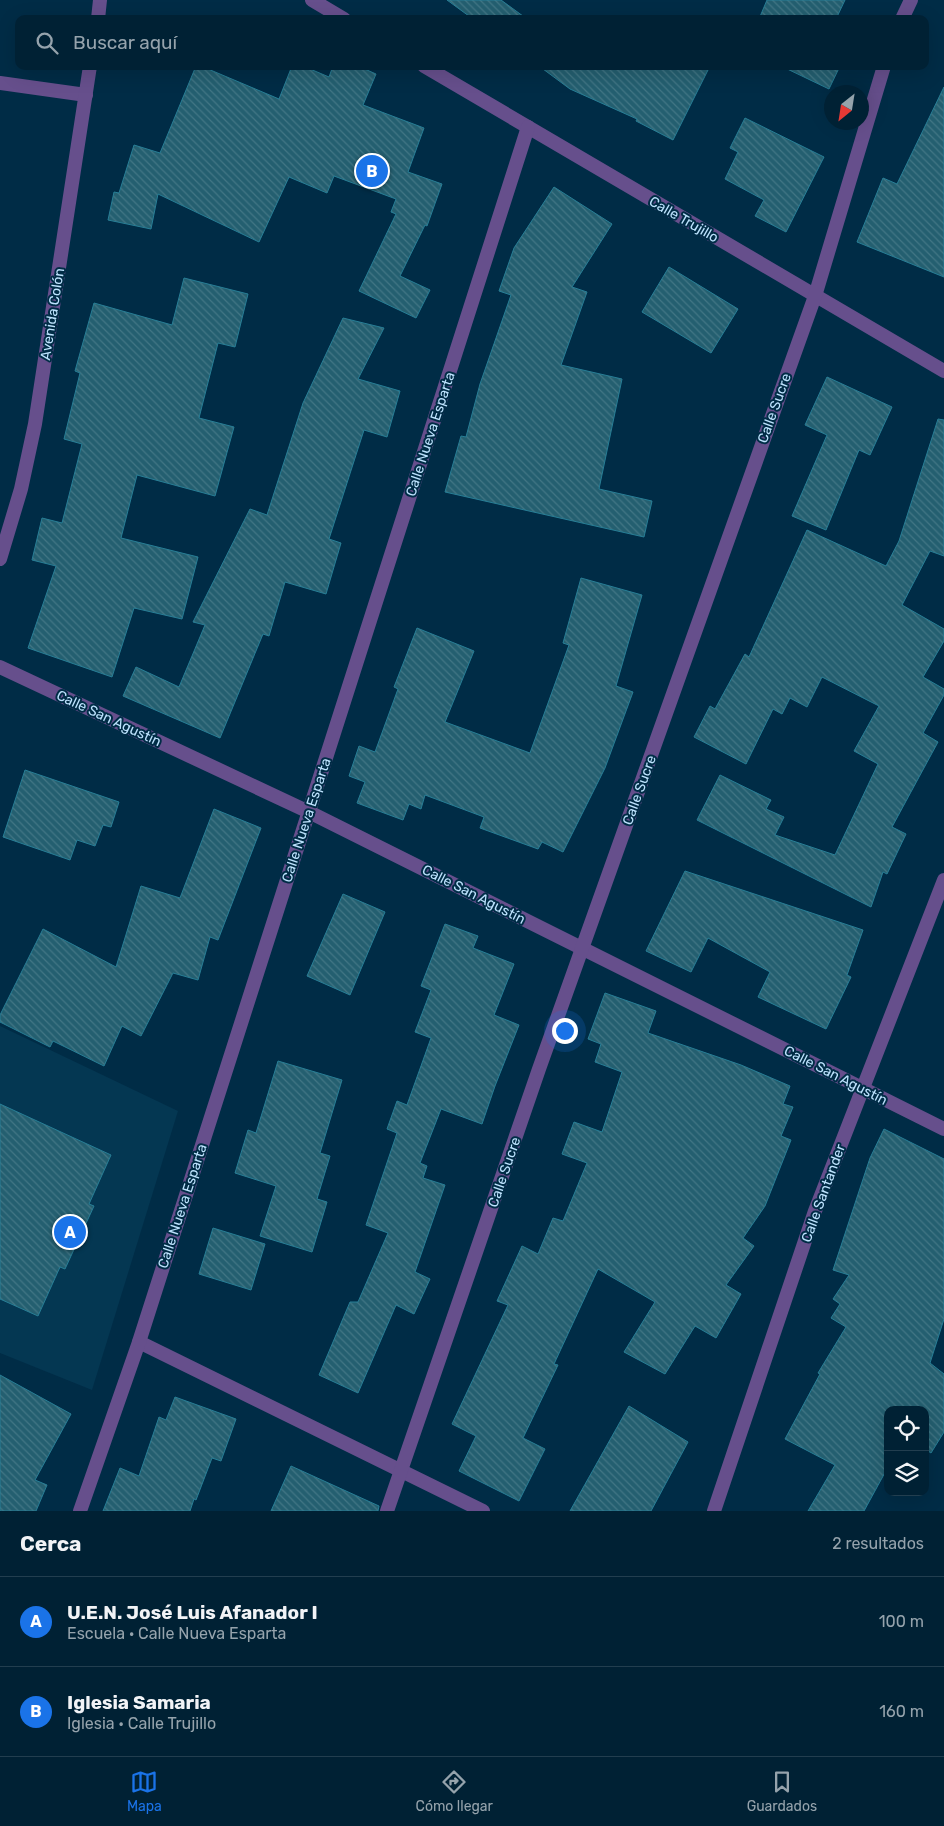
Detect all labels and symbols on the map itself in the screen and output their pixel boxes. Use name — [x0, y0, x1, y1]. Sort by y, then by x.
north arrow — [824, 85, 869, 130]
pin: B — [356, 152, 388, 190]
street label: Calle Trujillo — [646, 193, 721, 246]
street label: Avenida Colón — [37, 267, 68, 361]
street label: Calle Nueva Esparta — [402, 370, 459, 498]
street label: Calle Sucre — [754, 371, 795, 445]
street label: Calle San Agustín — [54, 687, 164, 750]
street label: Calle Sucre — [619, 753, 660, 827]
street label: Calle Nueva Esparta — [278, 756, 335, 884]
street label: Calle San Agustín — [419, 861, 528, 928]
your location — [552, 1018, 578, 1044]
street label: Calle San Agustín — [781, 1042, 890, 1109]
street label: Calle Sucre — [485, 1135, 524, 1209]
street label: Calle Santander — [798, 1141, 849, 1245]
street label: Calle Nueva Esparta — [154, 1142, 211, 1270]
pin: A — [54, 1213, 86, 1251]

